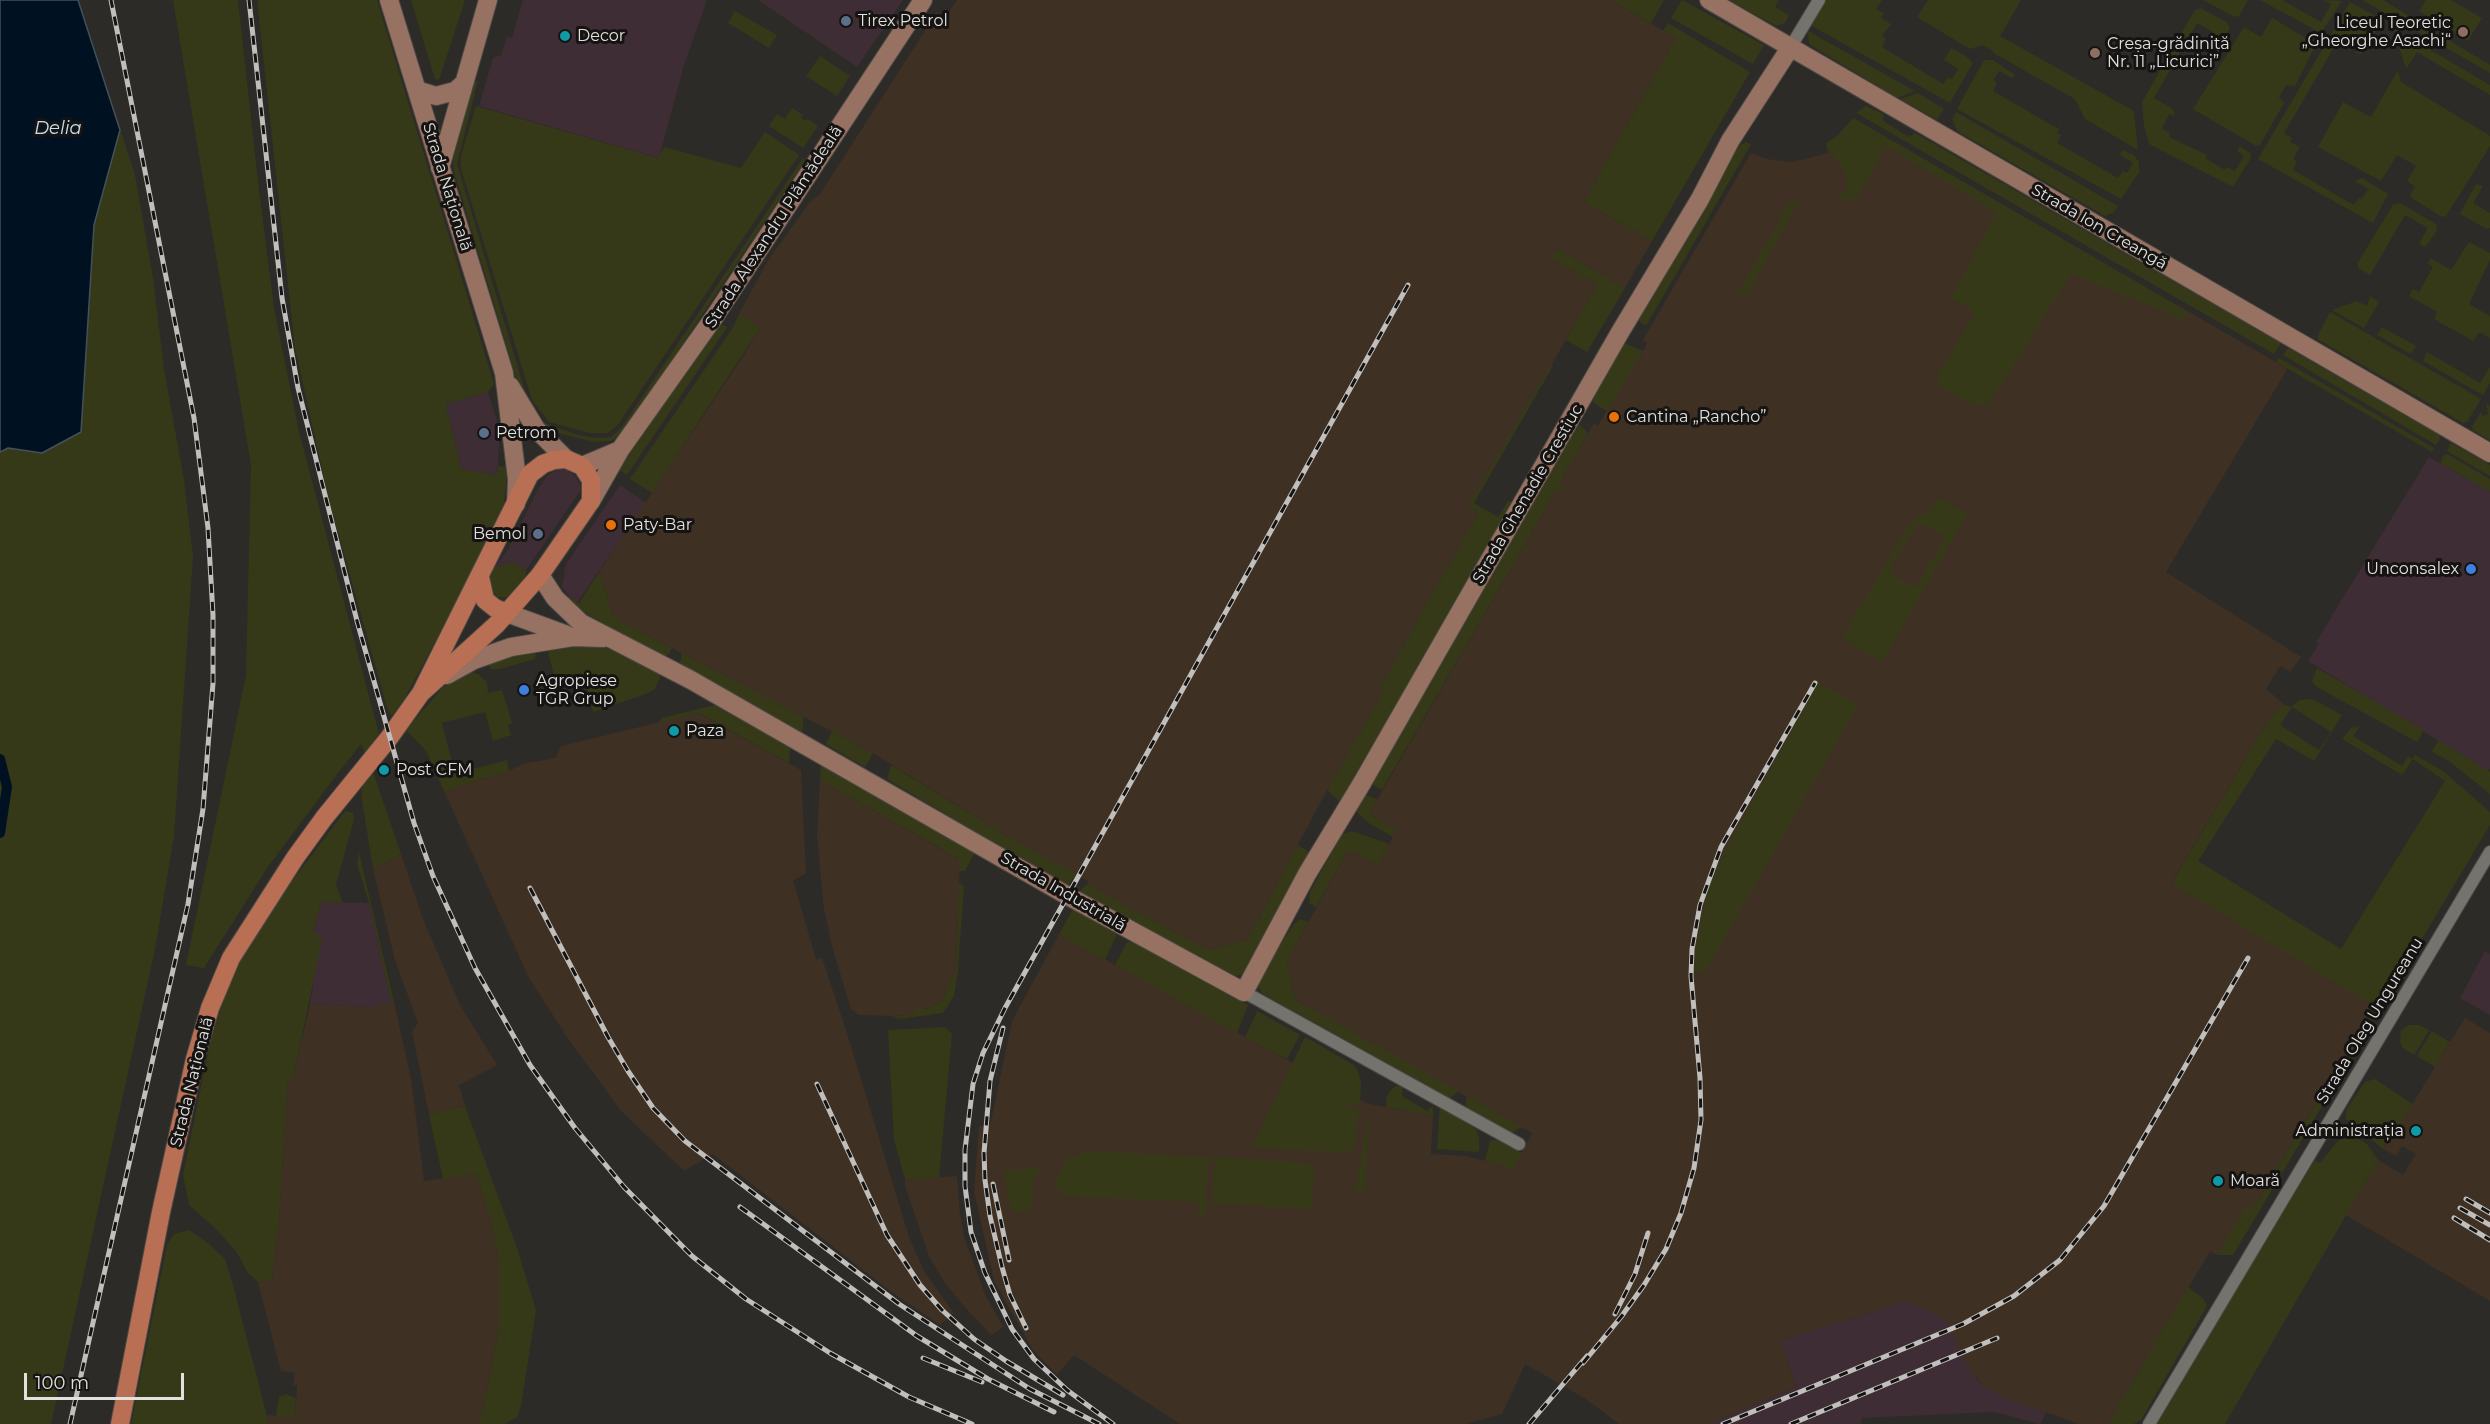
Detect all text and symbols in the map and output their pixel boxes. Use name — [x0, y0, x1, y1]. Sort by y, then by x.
place label: Tirex Petrol — [858, 11, 948, 31]
place label: Liceul Teoretic „Gheorghe Asachi“ — [2302, 13, 2451, 51]
marker: Tirex Petrol — [839, 14, 853, 28]
marker: Liceul Teoretic „Gheorghe Asachi“ — [2456, 25, 2470, 39]
place label: Decor — [577, 26, 625, 46]
marker: Decor — [558, 29, 572, 43]
place label: Creșa-grădiniță Nr. 11 „Licurici” — [2107, 34, 2230, 72]
marker: Creșa-grădiniță Nr. 11 „Licurici” — [2088, 46, 2102, 60]
water label: Delia — [34, 118, 82, 140]
street label: Strada Națională — [418, 120, 476, 254]
street label: Strada Alexandru Plămădeală — [701, 122, 847, 332]
street label: Strada Ion Creangă — [2028, 180, 2170, 274]
street label: Strada Ghenadie Crestiuc — [1469, 401, 1587, 587]
place label: Cantina „Rancho” — [1626, 407, 1766, 427]
marker: Cantina „Rancho” — [1607, 410, 1621, 424]
place label: Petrom — [496, 423, 557, 443]
marker: Petrom — [477, 426, 491, 440]
place label: Paty-Bar — [623, 515, 692, 535]
marker: Paty-Bar — [604, 518, 618, 532]
place label: Bemol — [473, 524, 526, 544]
marker: Bemol — [531, 527, 545, 541]
place label: Unconsalex — [2366, 559, 2459, 579]
marker: Unconsalex — [2464, 562, 2478, 576]
place label: Agropiese TGR Grup — [536, 671, 617, 709]
marker: Agropiese TGR Grup — [517, 683, 531, 697]
place label: Paza — [686, 721, 724, 741]
marker: Paza — [667, 724, 681, 738]
place label: Post CFM — [396, 760, 473, 780]
marker: Post CFM — [377, 763, 391, 777]
street label: Strada Industrială — [997, 848, 1129, 936]
street label: Strada Oleg Ungureanu — [2313, 934, 2427, 1108]
street label: Strada Națională — [167, 1015, 217, 1149]
place label: Administrația — [2296, 1121, 2404, 1141]
marker: Administrația — [2409, 1124, 2423, 1138]
place label: Moară — [2230, 1171, 2280, 1191]
marker: Moară — [2211, 1174, 2225, 1188]
scale bar — [27, 1361, 188, 1399]
text: 100 m — [35, 1372, 89, 1394]

